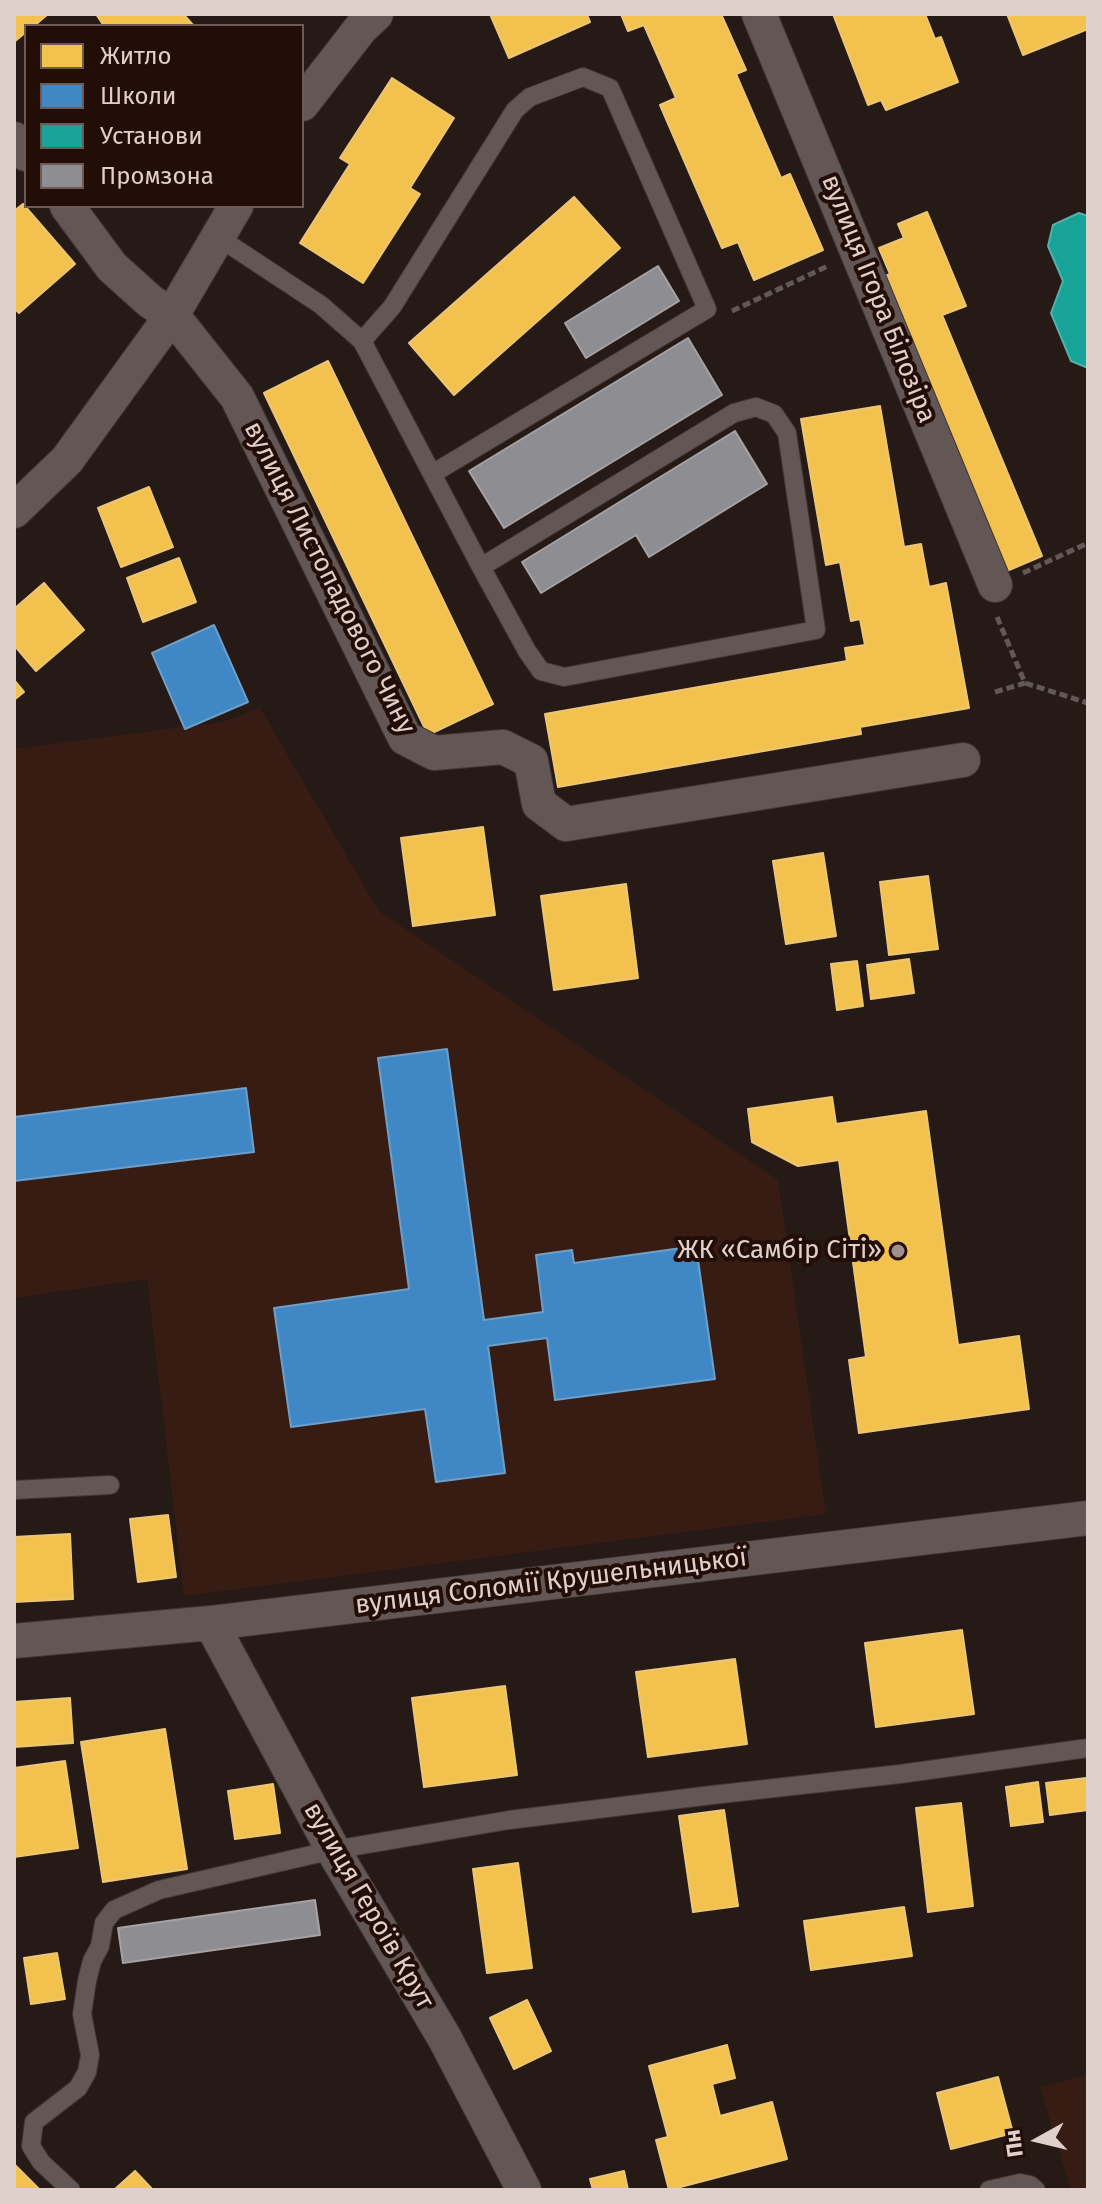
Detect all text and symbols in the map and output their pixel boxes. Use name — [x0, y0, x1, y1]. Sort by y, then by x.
legend — [24, 24, 304, 208]
text: Житло — [100, 42, 172, 70]
text: Школи — [100, 82, 176, 110]
text: Установи — [100, 122, 203, 150]
text: Промзона — [100, 162, 214, 190]
street label: вулиця Ігора Білозіра — [814, 170, 942, 428]
street label: вулиця Листопадового Чину — [236, 417, 422, 739]
place label: ЖК «Самбір Сіті» — [677, 1235, 882, 1267]
marker: ЖК «Самбір Сіті» — [889, 1242, 907, 1260]
street label: вулиця Соломії Крушельницької — [353, 1542, 749, 1622]
street label: вулиця Героїв Крут — [296, 1797, 440, 2015]
north arrow — [998, 2100, 1078, 2180]
text: Пн — [998, 2128, 1029, 2159]

